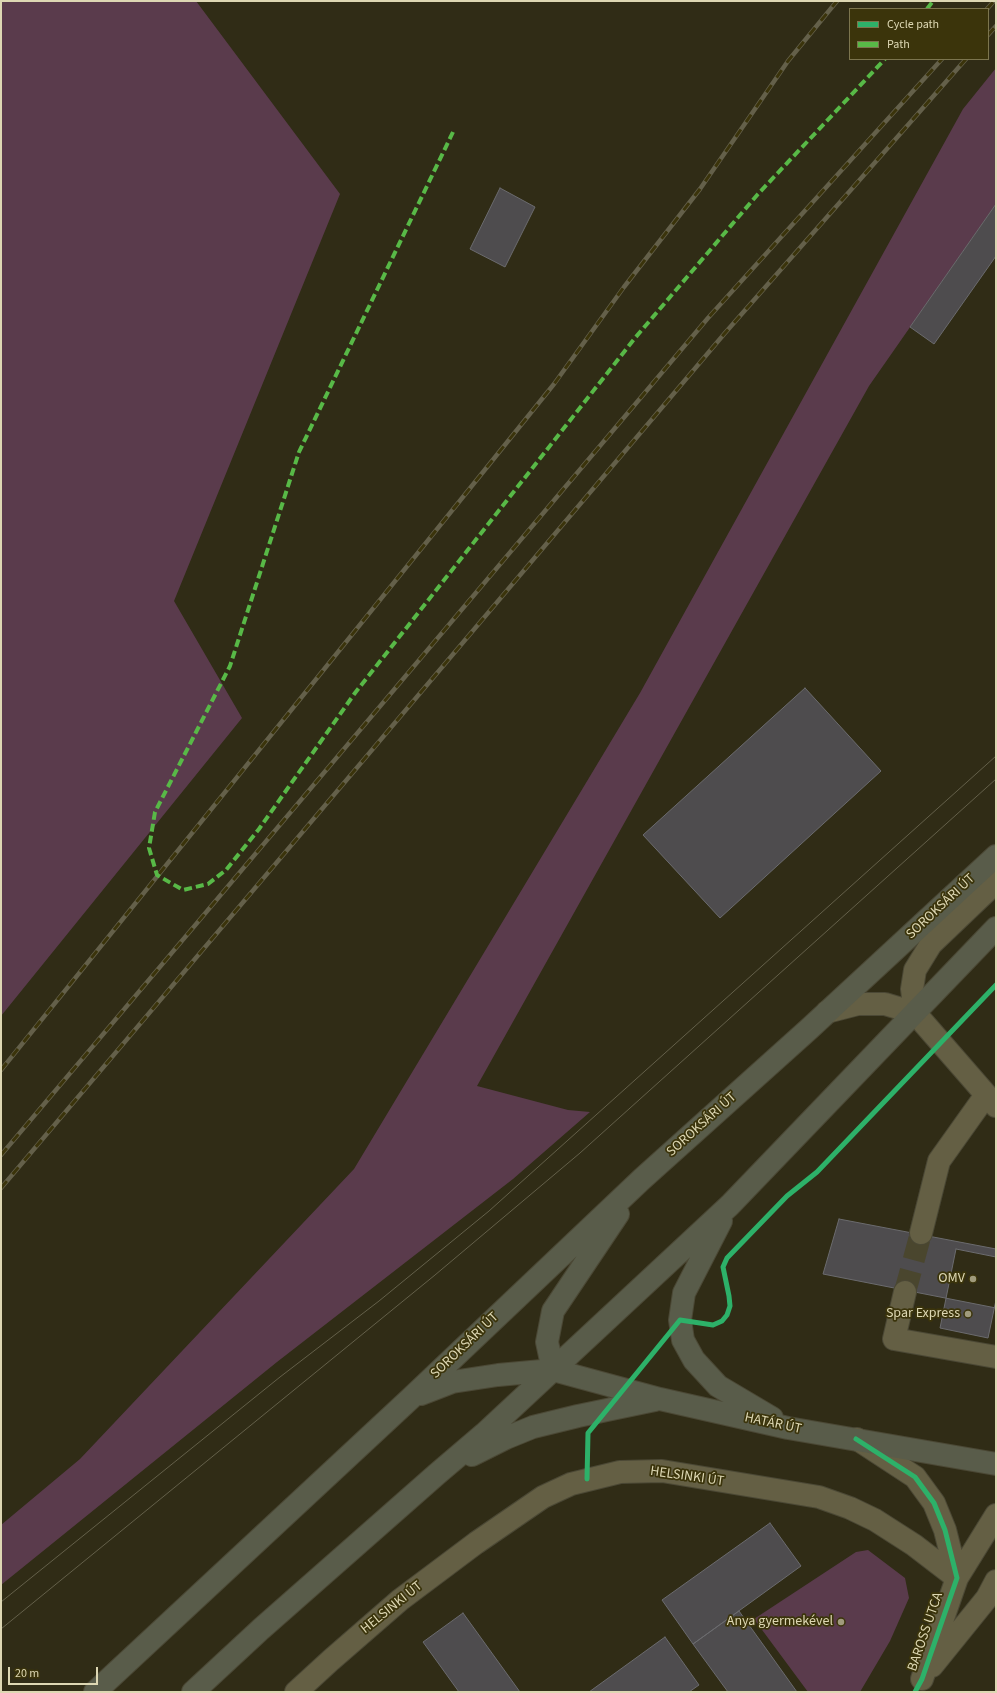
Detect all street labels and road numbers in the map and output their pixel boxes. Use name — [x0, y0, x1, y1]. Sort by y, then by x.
street label: SOROKSÁRI ÚT — [903, 871, 979, 943]
street label: SOROKSÁRI ÚT — [664, 1089, 740, 1161]
street label: SOROKSÁRI ÚT — [427, 1309, 503, 1383]
street label: HATÁR ÚT — [743, 1410, 803, 1438]
street label: HELSINKI ÚT — [649, 1464, 725, 1490]
street label: HELSINKI ÚT — [358, 1578, 426, 1638]
street label: BAROSS UTCA — [905, 1590, 947, 1674]

